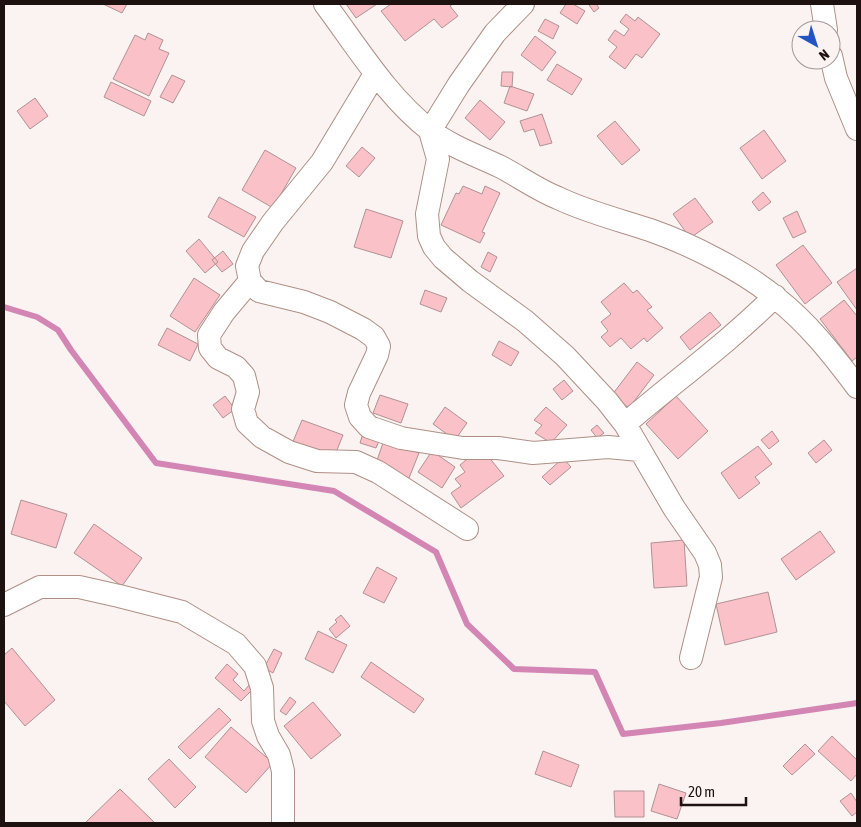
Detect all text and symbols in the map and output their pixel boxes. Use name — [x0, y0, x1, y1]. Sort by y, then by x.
north arrow — [791, 20, 841, 70]
text: N — [816, 46, 832, 64]
scale bar — [681, 774, 746, 806]
text: 20 m — [688, 783, 715, 800]

